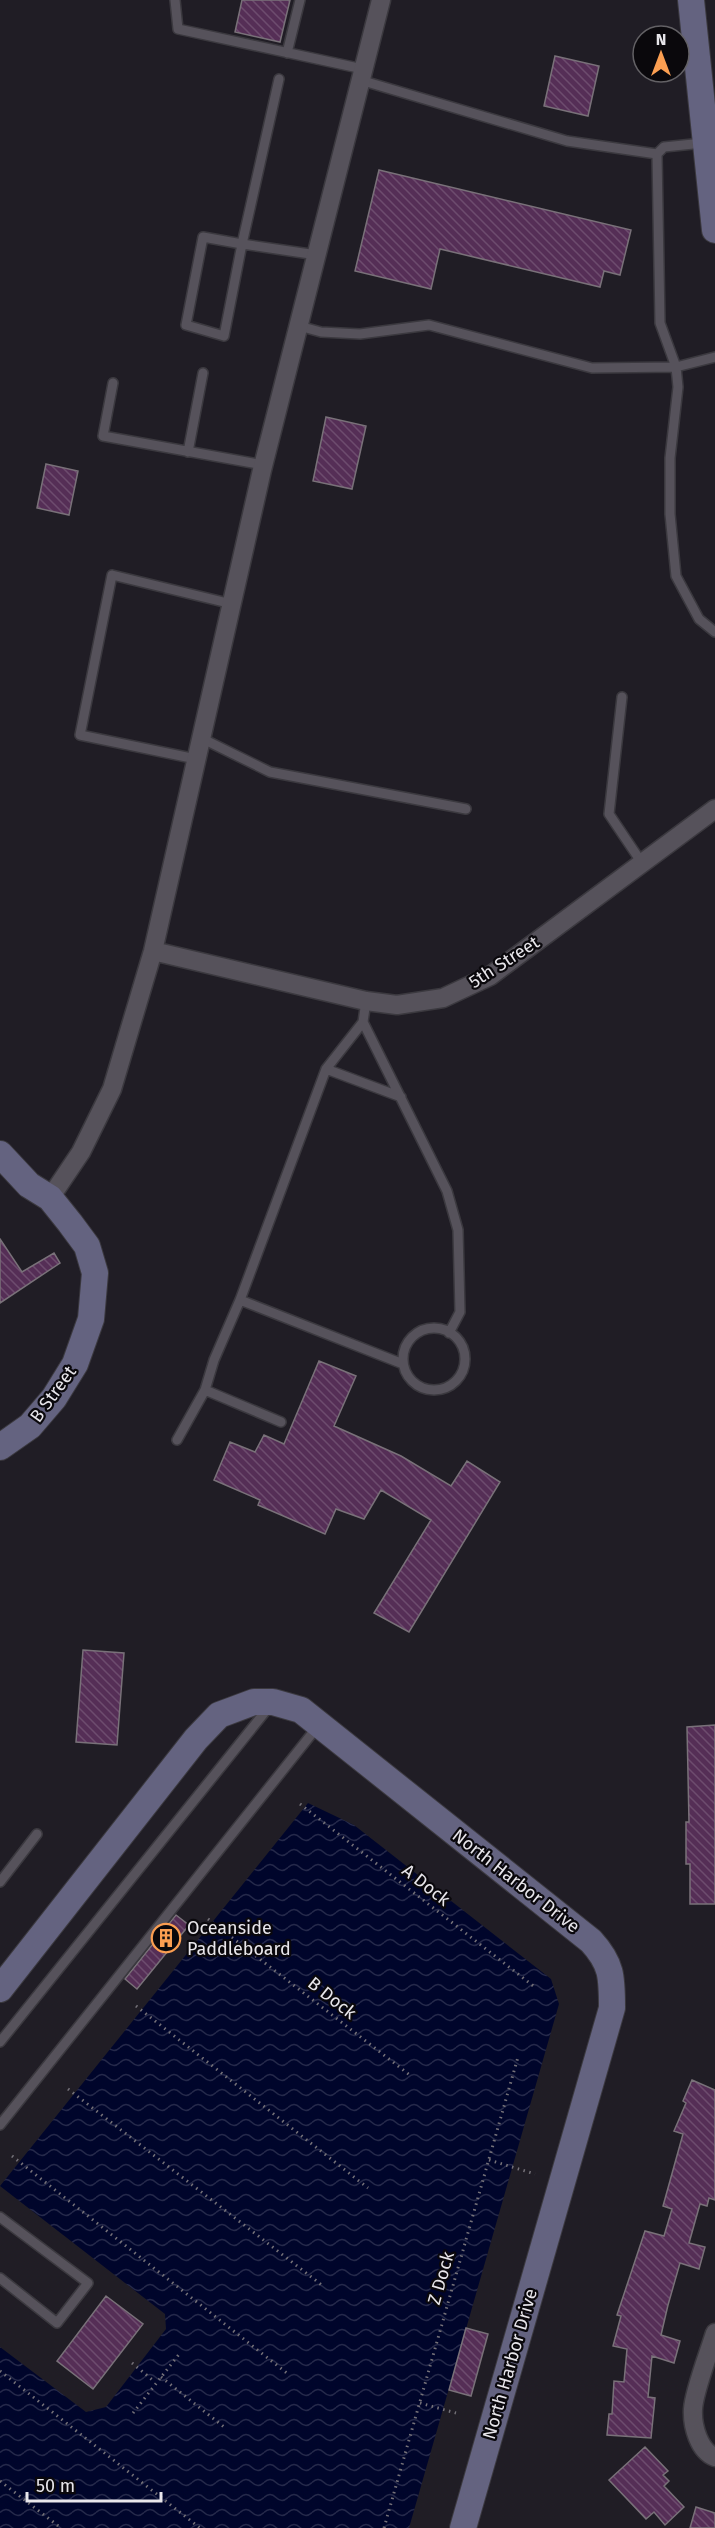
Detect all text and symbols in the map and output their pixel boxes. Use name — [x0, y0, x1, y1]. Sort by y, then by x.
north arrow — [631, 24, 691, 84]
text: N — [656, 30, 666, 49]
street label: 5th Street — [465, 931, 544, 993]
street label: B Street — [25, 1361, 81, 1427]
street label: North Harbor Drive — [448, 1824, 584, 1938]
street label: A Dock — [398, 1859, 455, 1911]
place label: Oceanside Paddleboard — [187, 1917, 291, 1960]
building icon: Oceanside Paddleboard — [150, 1922, 182, 1954]
street label: B Dock — [303, 1972, 361, 2024]
street label: Z Dock — [423, 2248, 459, 2307]
street label: North Harbor Drive — [478, 2286, 542, 2442]
scale bar — [27, 2465, 160, 2503]
text: 50 m — [36, 2475, 75, 2497]

